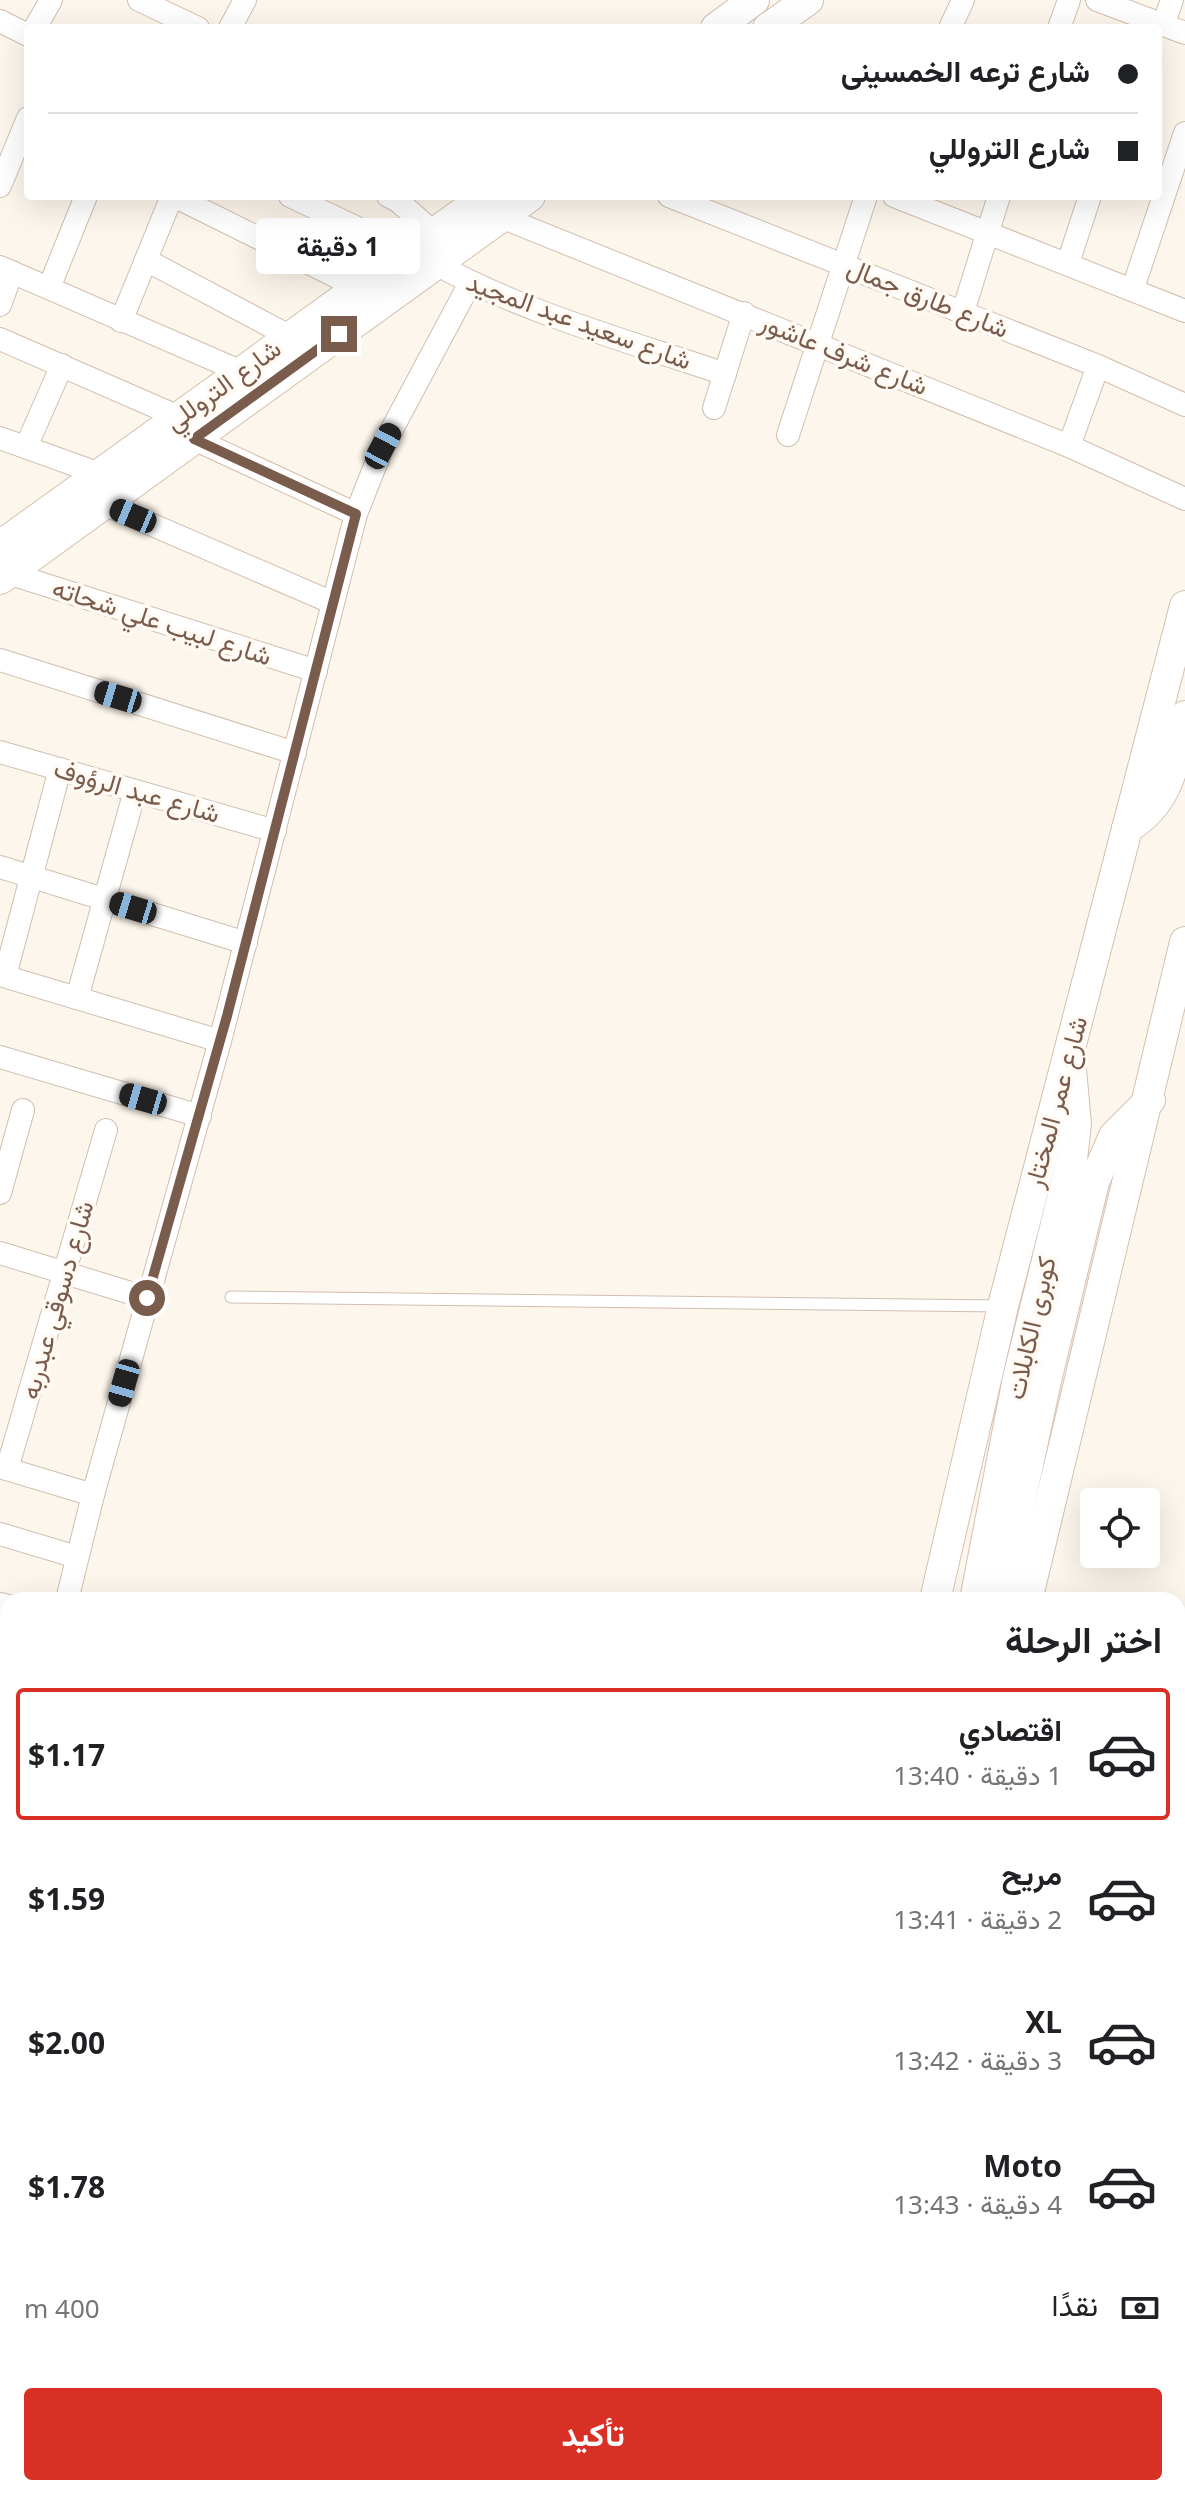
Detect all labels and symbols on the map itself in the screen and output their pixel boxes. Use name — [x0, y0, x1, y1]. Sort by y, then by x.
callout: 1 دقيقة — [257, 218, 421, 274]
street label: شارع طارق جمال — [842, 248, 1015, 347]
street label: شارع سعيد عبد المجيد — [461, 263, 697, 378]
street label: شارع شرف عاشور — [754, 303, 934, 404]
route end — [321, 316, 357, 352]
street label: شارع التروللي — [157, 330, 290, 442]
car — [361, 419, 405, 473]
car — [106, 496, 160, 536]
street label: شارع لبيب علي شحاته — [47, 569, 277, 677]
car — [92, 679, 144, 715]
street label: شارع عبد الرؤوف — [50, 749, 224, 832]
car — [107, 890, 159, 926]
street label: شارع عمر المختار — [1015, 1012, 1096, 1193]
car — [117, 1081, 169, 1117]
street label: شارع دسوقي عبدربه — [10, 1196, 105, 1404]
street label: كوبرى الكابلات — [996, 1253, 1064, 1403]
route start — [129, 1280, 165, 1316]
car — [106, 1357, 142, 1409]

